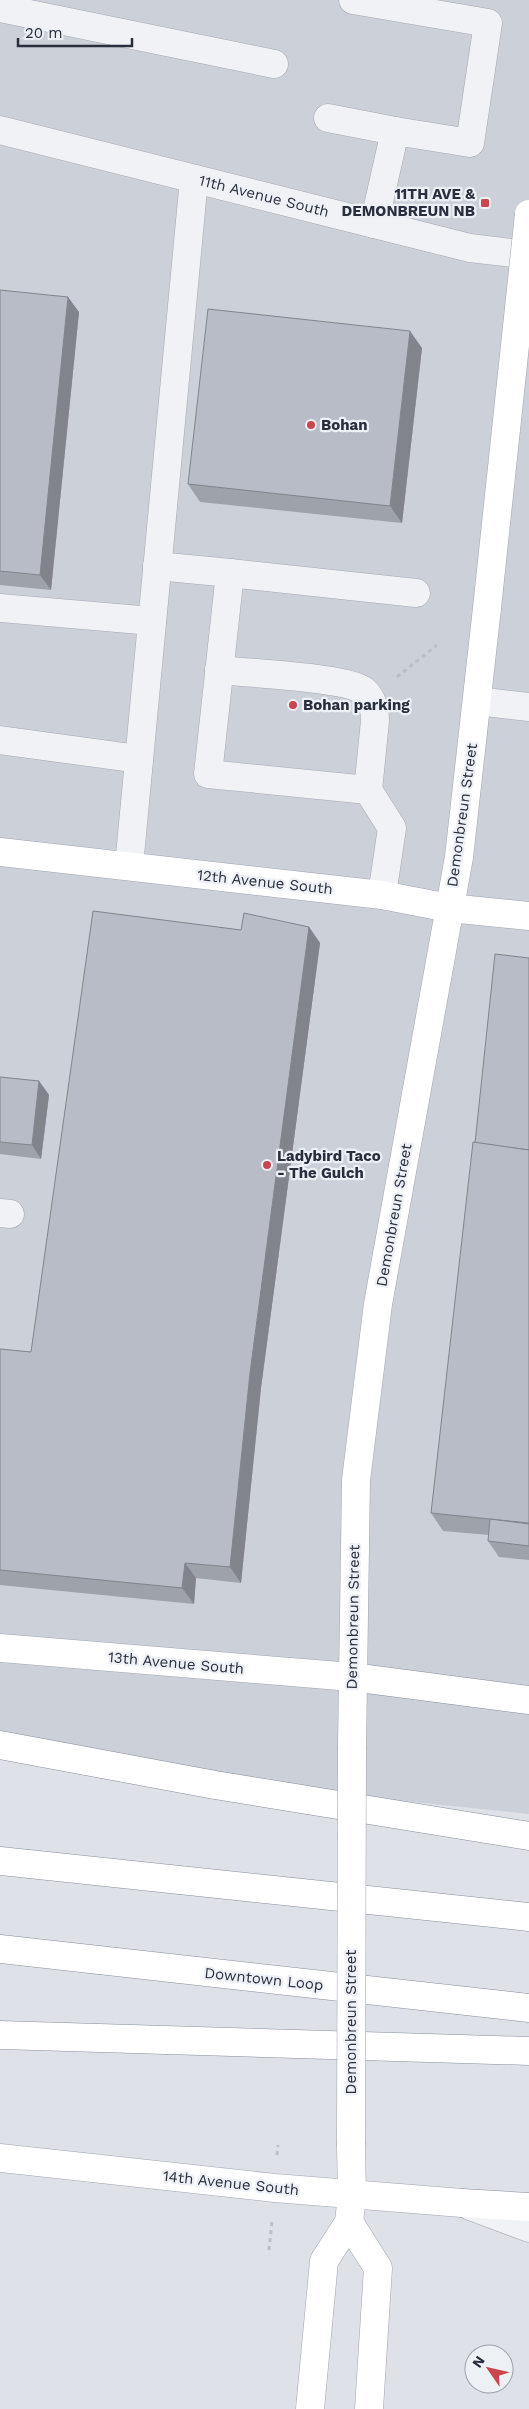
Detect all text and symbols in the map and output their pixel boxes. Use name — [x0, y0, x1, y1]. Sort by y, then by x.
scale bar — [18, 15, 131, 47]
text: 20 m — [25, 24, 63, 42]
street label: 11th Avenue South — [197, 171, 331, 221]
place label: 11TH AVE & DEMONBREUN NB — [341, 185, 475, 220]
marker: 11TH AVE & DEMONBREUN NB — [479, 197, 491, 209]
place label: Bohan — [321, 416, 368, 434]
marker: Bohan — [305, 419, 317, 431]
place label: Bohan parking — [303, 696, 410, 714]
marker: Bohan parking — [287, 699, 299, 711]
street label: Demonbreun Street — [443, 741, 481, 888]
street label: 12th Avenue South — [196, 866, 334, 898]
street label: Demonbreun Street — [373, 1141, 416, 1288]
place label: Ladybird Taco - The Gulch — [277, 1147, 381, 1182]
marker: Ladybird Taco - The Gulch — [261, 1159, 273, 1171]
street label: Demonbreun Street — [343, 1544, 363, 1690]
street label: 13th Avenue South — [107, 1648, 245, 1678]
street label: Demonbreun Street — [342, 1949, 360, 2094]
street label: Downtown Loop — [204, 1964, 324, 1994]
street label: 14th Avenue South — [162, 2167, 300, 2199]
north arrow — [464, 2344, 514, 2394]
text: N — [469, 2353, 488, 2371]

